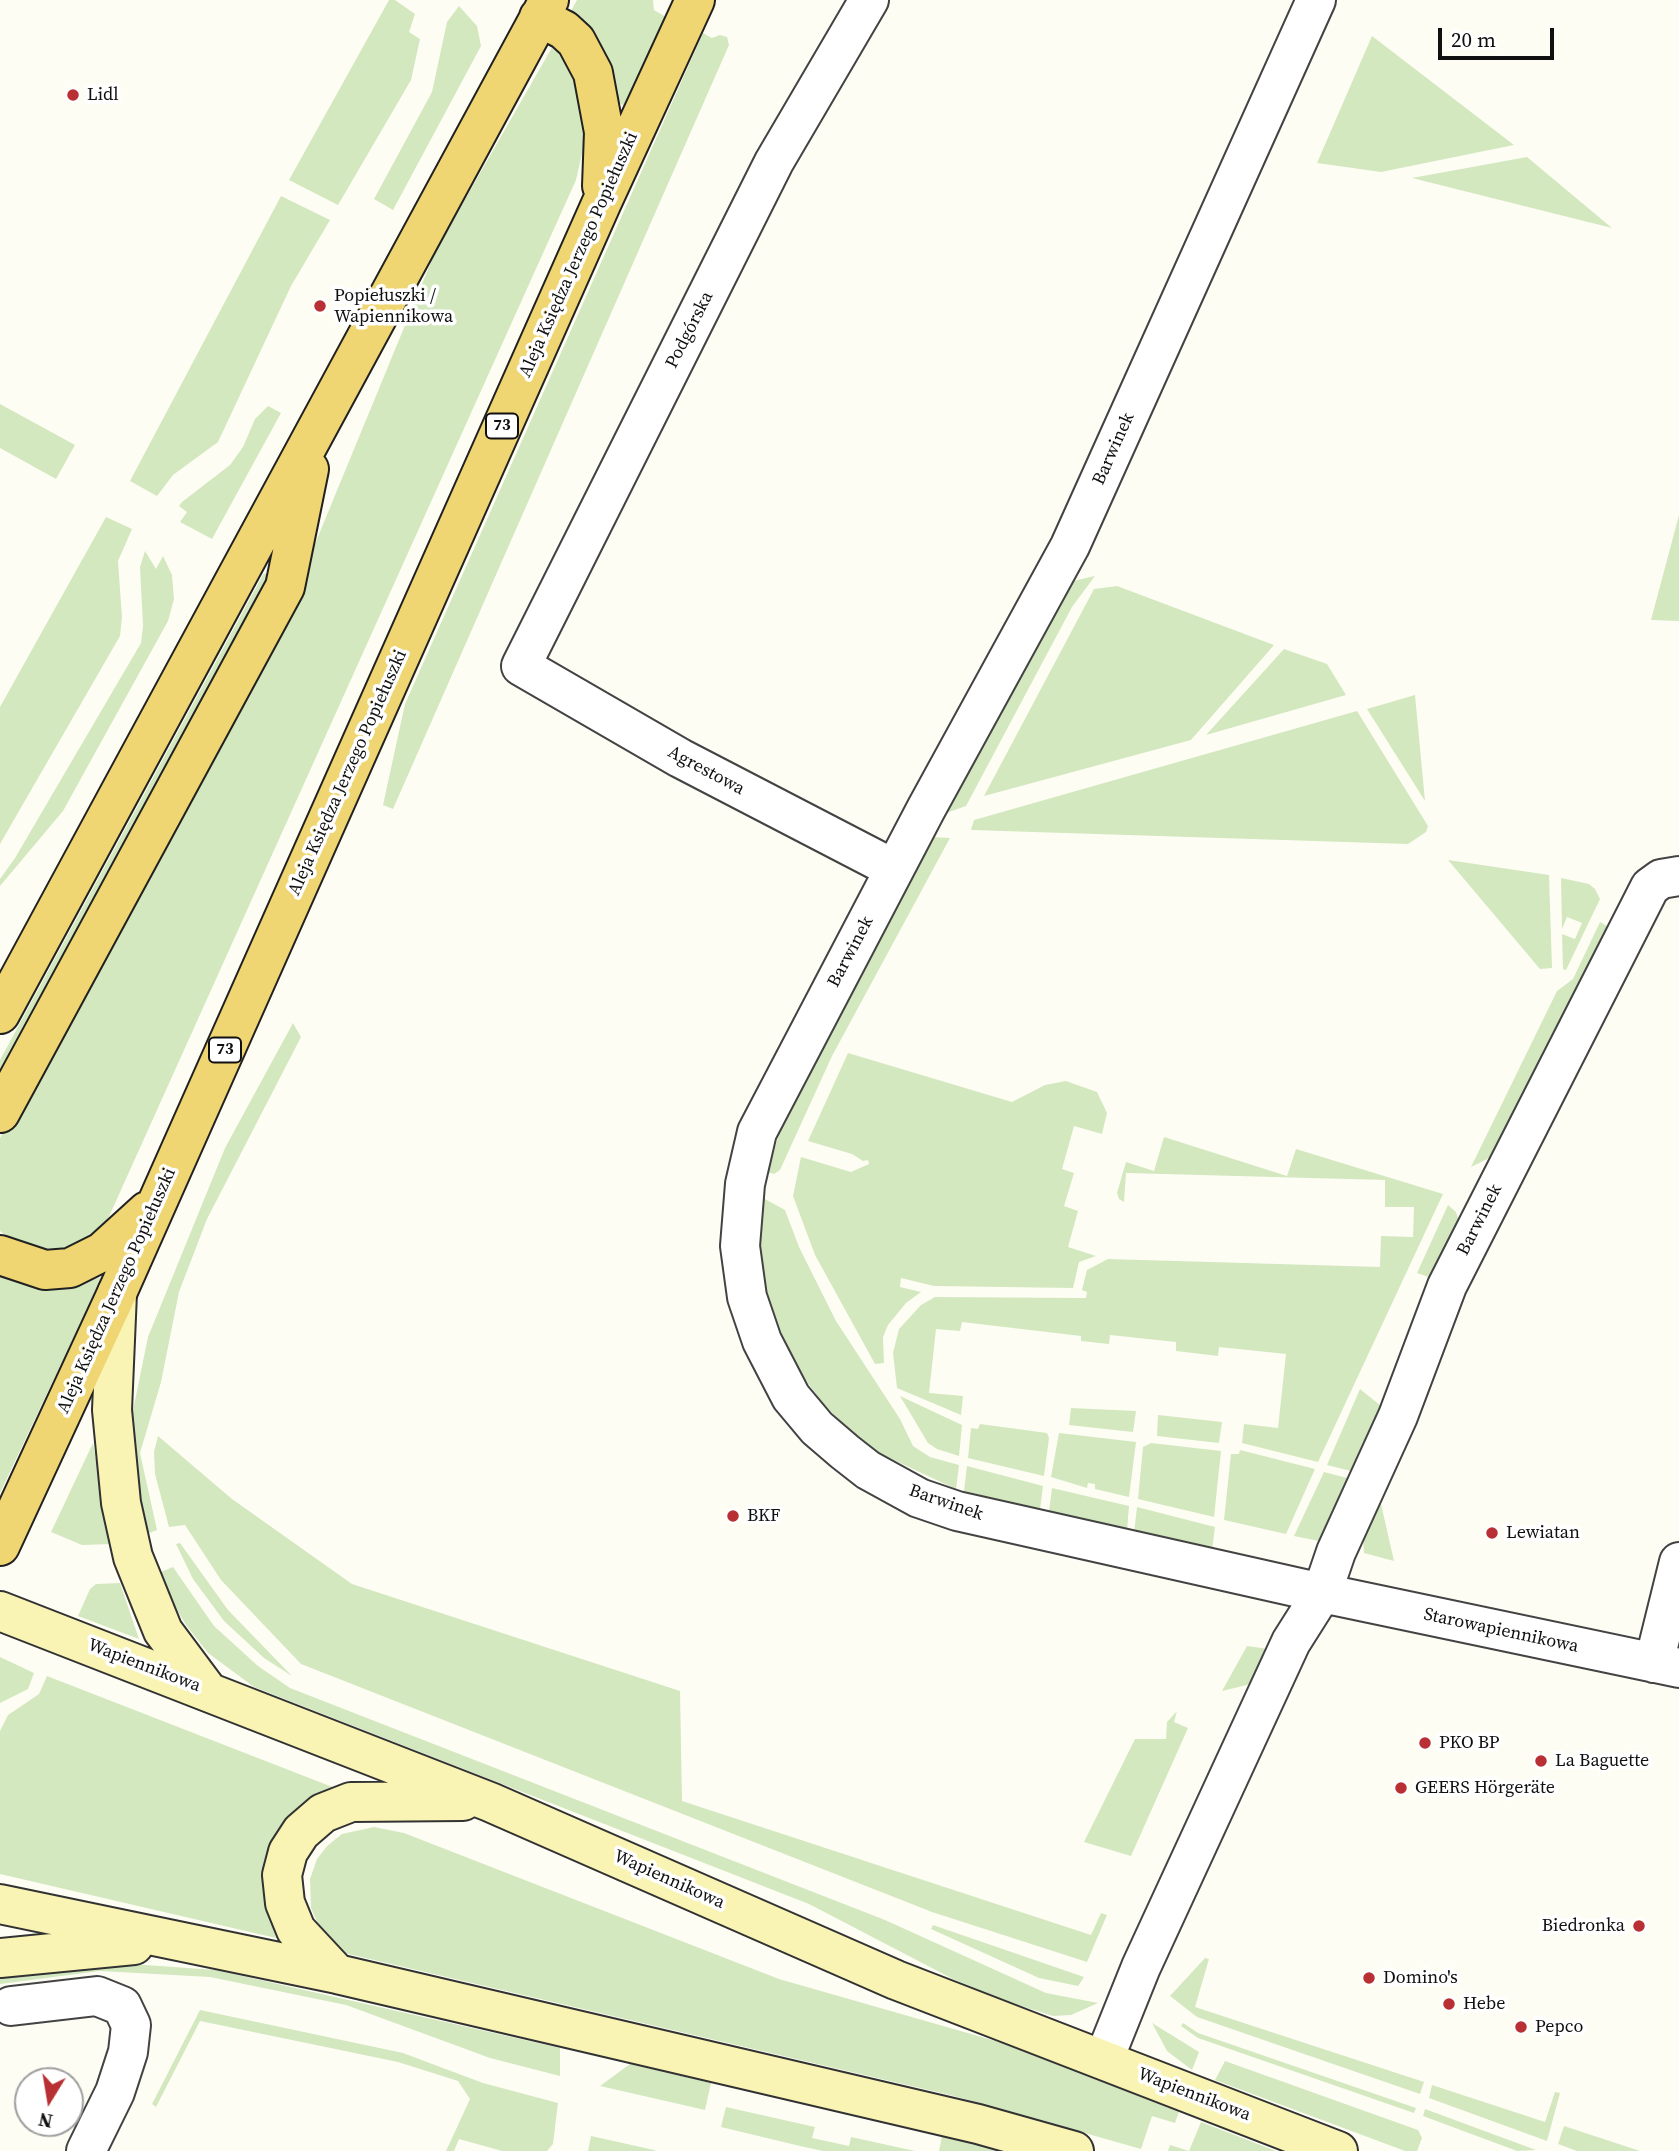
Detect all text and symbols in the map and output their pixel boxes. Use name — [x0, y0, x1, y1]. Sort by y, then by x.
scale bar — [1441, 14, 1556, 58]
text: 20 m — [1451, 25, 1496, 54]
place label: Lidl — [87, 84, 119, 106]
marker: Lidl — [65, 87, 81, 103]
street label: Aleja Księdza Jerzego Popiełuszki — [515, 129, 643, 381]
place label: Popiełuszki / Wapiennikowa — [334, 285, 453, 328]
street label: Podgórska — [661, 288, 719, 372]
marker: Popiełuszki / Wapiennikowa — [312, 298, 328, 314]
street label: Barwinek — [1088, 409, 1140, 489]
road number: 73 — [486, 414, 518, 438]
street label: Aleja Księdza Jerzego Popiełuszki — [284, 647, 412, 899]
street label: Agrestowa — [664, 742, 748, 800]
street label: Barwinek — [823, 913, 879, 991]
road number: 73 — [209, 1038, 241, 1062]
street label: Aleja Księdza Jerzego Popiełuszki — [53, 1165, 181, 1417]
street label: Barwinek — [1453, 1181, 1507, 1259]
street label: Barwinek — [906, 1480, 986, 1526]
place label: BKF — [747, 1505, 780, 1527]
marker: BKF — [725, 1508, 741, 1524]
place label: Lewiatan — [1506, 1522, 1580, 1544]
marker: Lewiatan — [1484, 1525, 1500, 1541]
street label: Starowapiennikowa — [1422, 1604, 1580, 1658]
street label: Wapiennikowa — [85, 1635, 203, 1697]
place label: PKO BP — [1439, 1732, 1499, 1754]
marker: PKO BP — [1417, 1735, 1433, 1751]
place label: La Baguette — [1555, 1750, 1649, 1772]
marker: La Baguette — [1533, 1753, 1549, 1769]
place label: GEERS Hörgeräte — [1415, 1777, 1555, 1799]
marker: GEERS Hörgeräte — [1393, 1780, 1409, 1796]
street label: Wapiennikowa — [610, 1846, 728, 1914]
place label: Biedronka — [1542, 1915, 1625, 1937]
marker: Biedronka — [1631, 1918, 1647, 1934]
place label: Domino's — [1383, 1967, 1458, 1989]
marker: Domino's — [1361, 1970, 1377, 1986]
place label: Hebe — [1463, 1993, 1505, 2015]
marker: Hebe — [1441, 1996, 1457, 2012]
place label: Pepco — [1535, 2016, 1583, 2038]
marker: Pepco — [1513, 2019, 1529, 2035]
street label: Wapiennikowa — [1135, 2064, 1253, 2126]
north arrow — [14, 2067, 84, 2137]
text: N — [36, 2107, 55, 2135]

